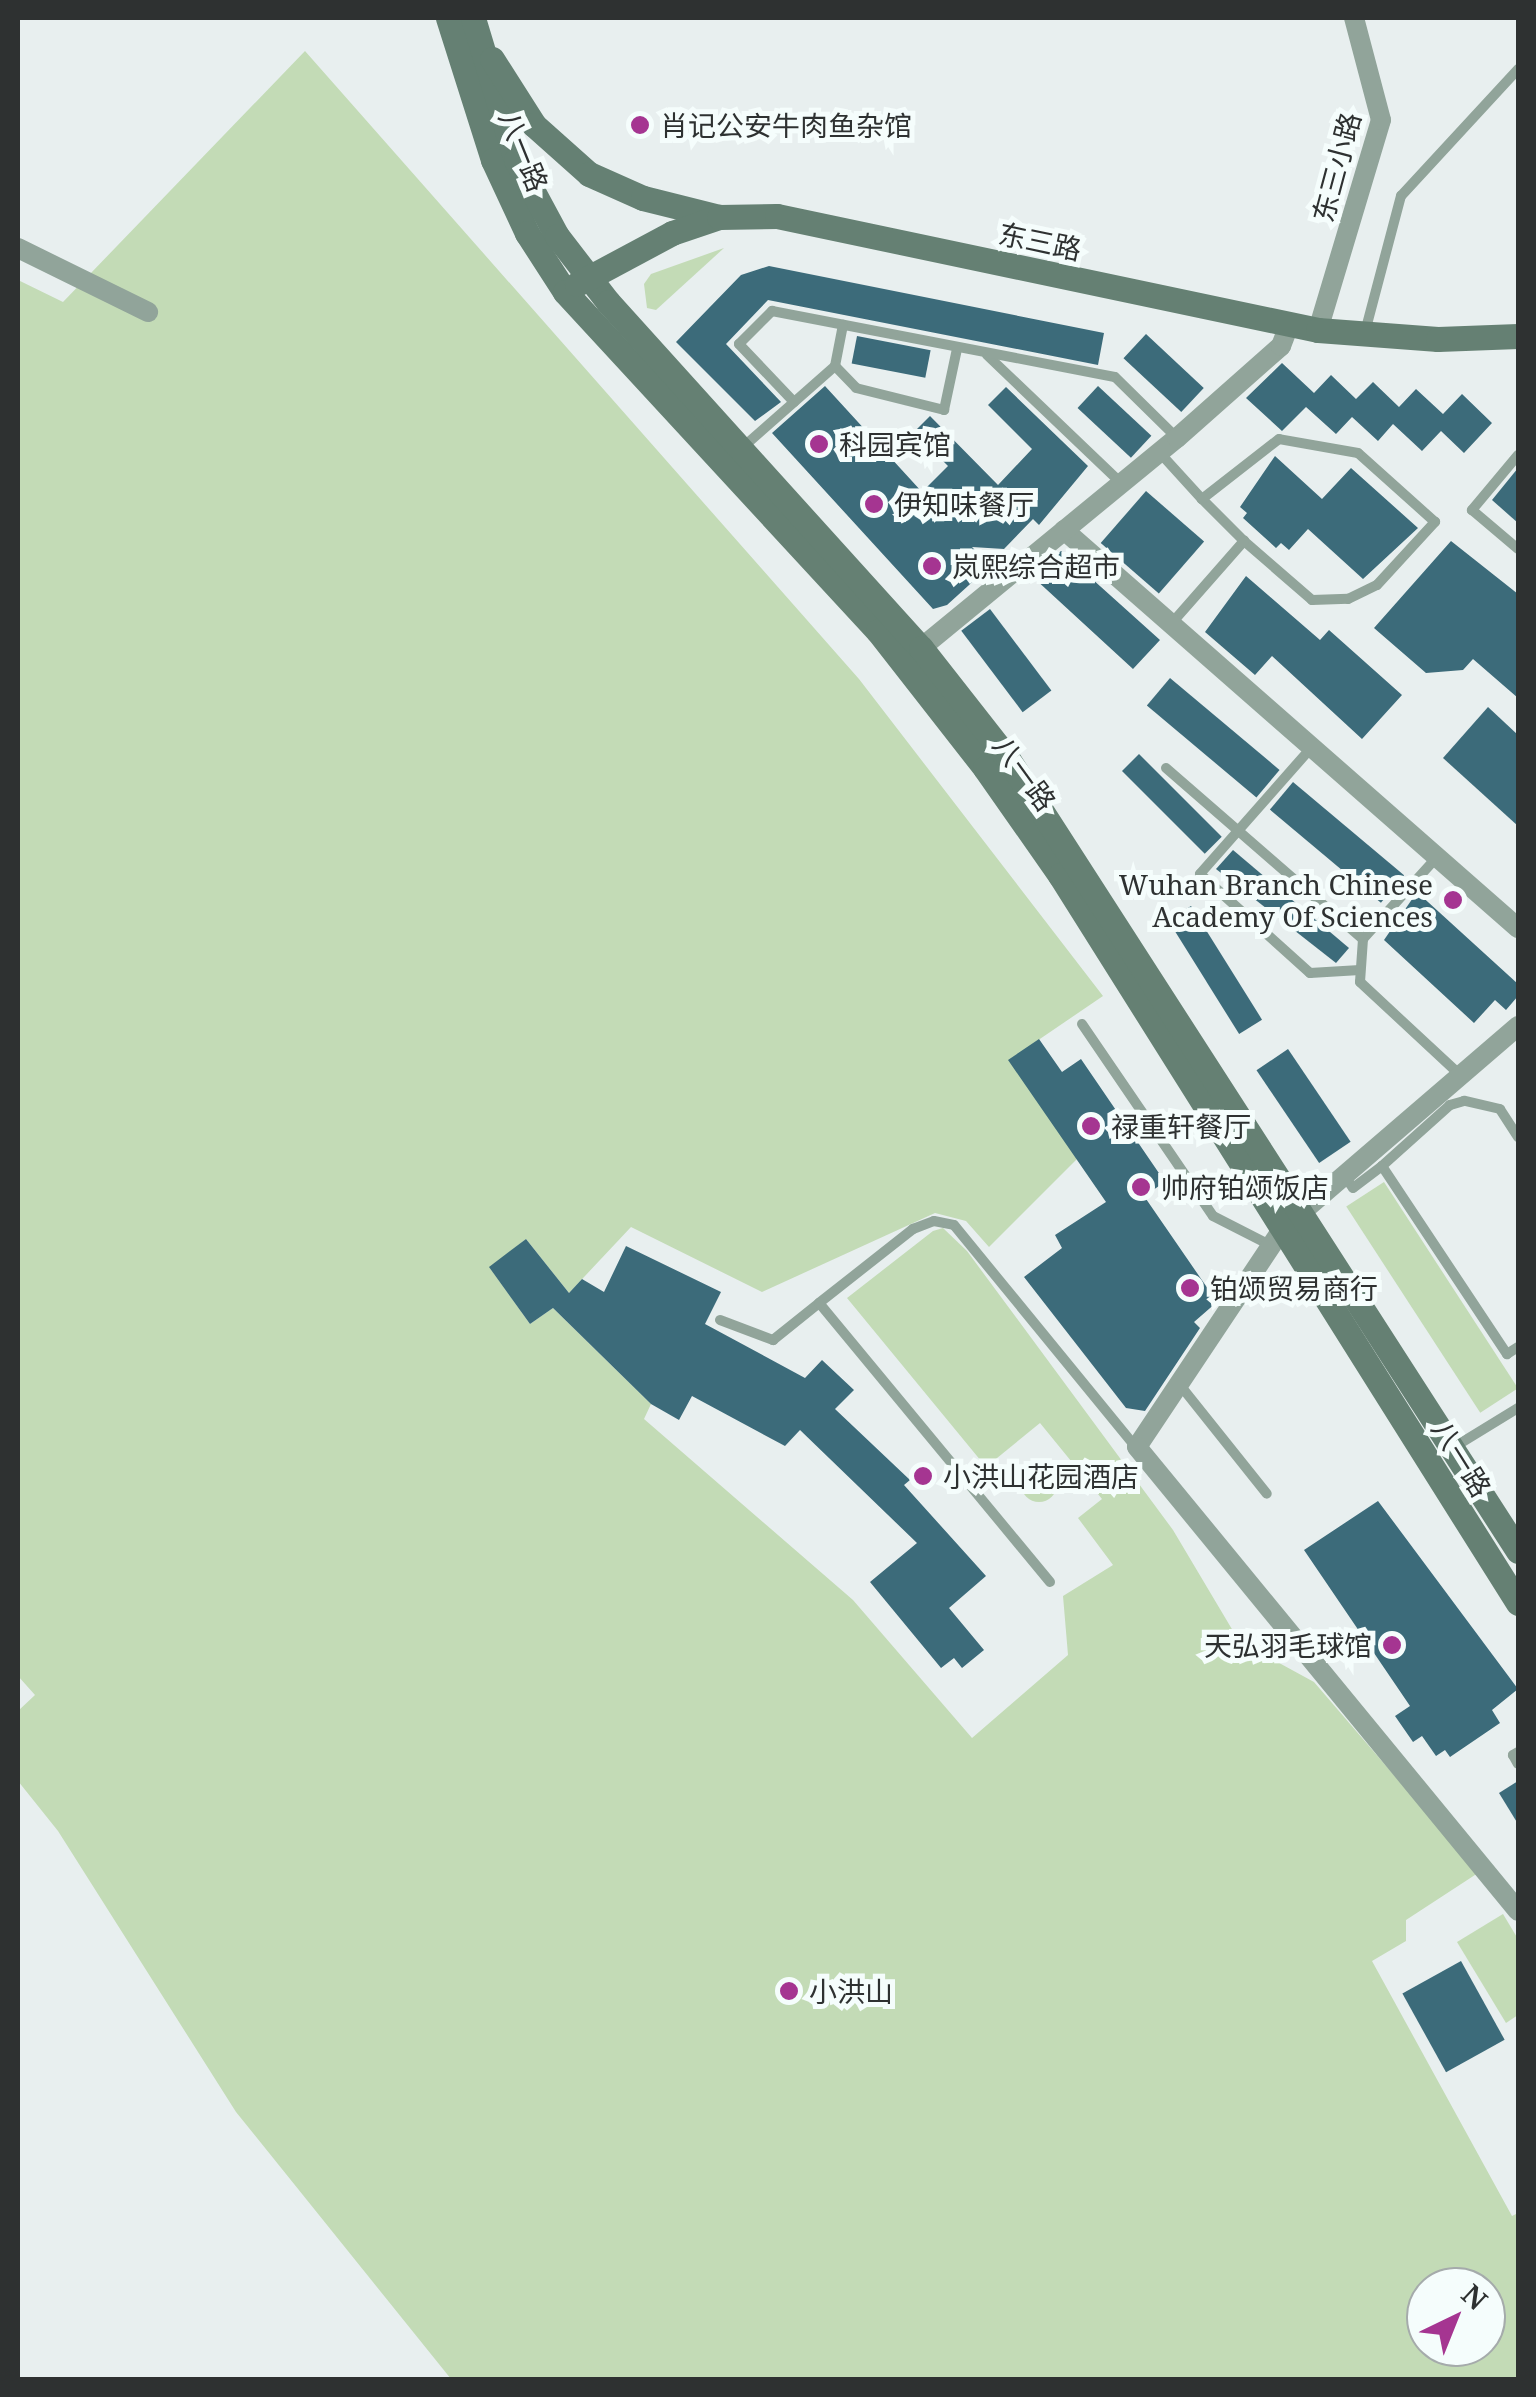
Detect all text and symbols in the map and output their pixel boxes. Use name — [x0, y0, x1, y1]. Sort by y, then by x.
street label: 八一路 — [493, 106, 555, 196]
place label: 肖记公安牛肉鱼杂馆 — [660, 108, 912, 142]
street label: 东三小路 — [1305, 109, 1367, 225]
marker: 肖记公安牛肉鱼杂馆 — [629, 114, 651, 136]
street label: 东三路 — [995, 216, 1085, 266]
place label: 科园宾馆 — [839, 427, 951, 461]
marker: 科园宾馆 — [808, 433, 830, 455]
place label: 伊知味餐厅 — [894, 487, 1034, 521]
marker: 伊知味餐厅 — [863, 493, 885, 515]
place label: 岚熙综合超市 — [952, 549, 1120, 583]
marker: 岚熙综合超市 — [921, 555, 943, 577]
street label: 八一路 — [987, 729, 1063, 817]
place label: Wuhan Branch Chinese Academy Of Sciences — [1119, 867, 1433, 933]
marker: Wuhan Branch Chinese Academy Of Sciences — [1442, 889, 1464, 911]
place label: 禄重轩餐厅 — [1111, 1109, 1251, 1143]
marker: 禄重轩餐厅 — [1080, 1115, 1102, 1137]
place label: 帅府铂颂饭店 — [1161, 1170, 1329, 1204]
marker: 帅府铂颂饭店 — [1130, 1176, 1152, 1198]
place label: 铂颂贸易商行 — [1210, 1271, 1378, 1305]
marker: 铂颂贸易商行 — [1179, 1277, 1201, 1299]
street label: 八一路 — [1425, 1413, 1499, 1503]
place label: 小洪山花园酒店 — [943, 1459, 1139, 1493]
marker: 小洪山花园酒店 — [912, 1465, 934, 1487]
place label: 天弘羽毛球馆 — [1204, 1628, 1372, 1662]
marker: 天弘羽毛球馆 — [1381, 1634, 1403, 1656]
place label: 小洪山 — [809, 1974, 893, 2008]
marker: 小洪山 — [778, 1980, 800, 2002]
north arrow — [1406, 2267, 1506, 2367]
text: N — [1454, 2275, 1496, 2318]

